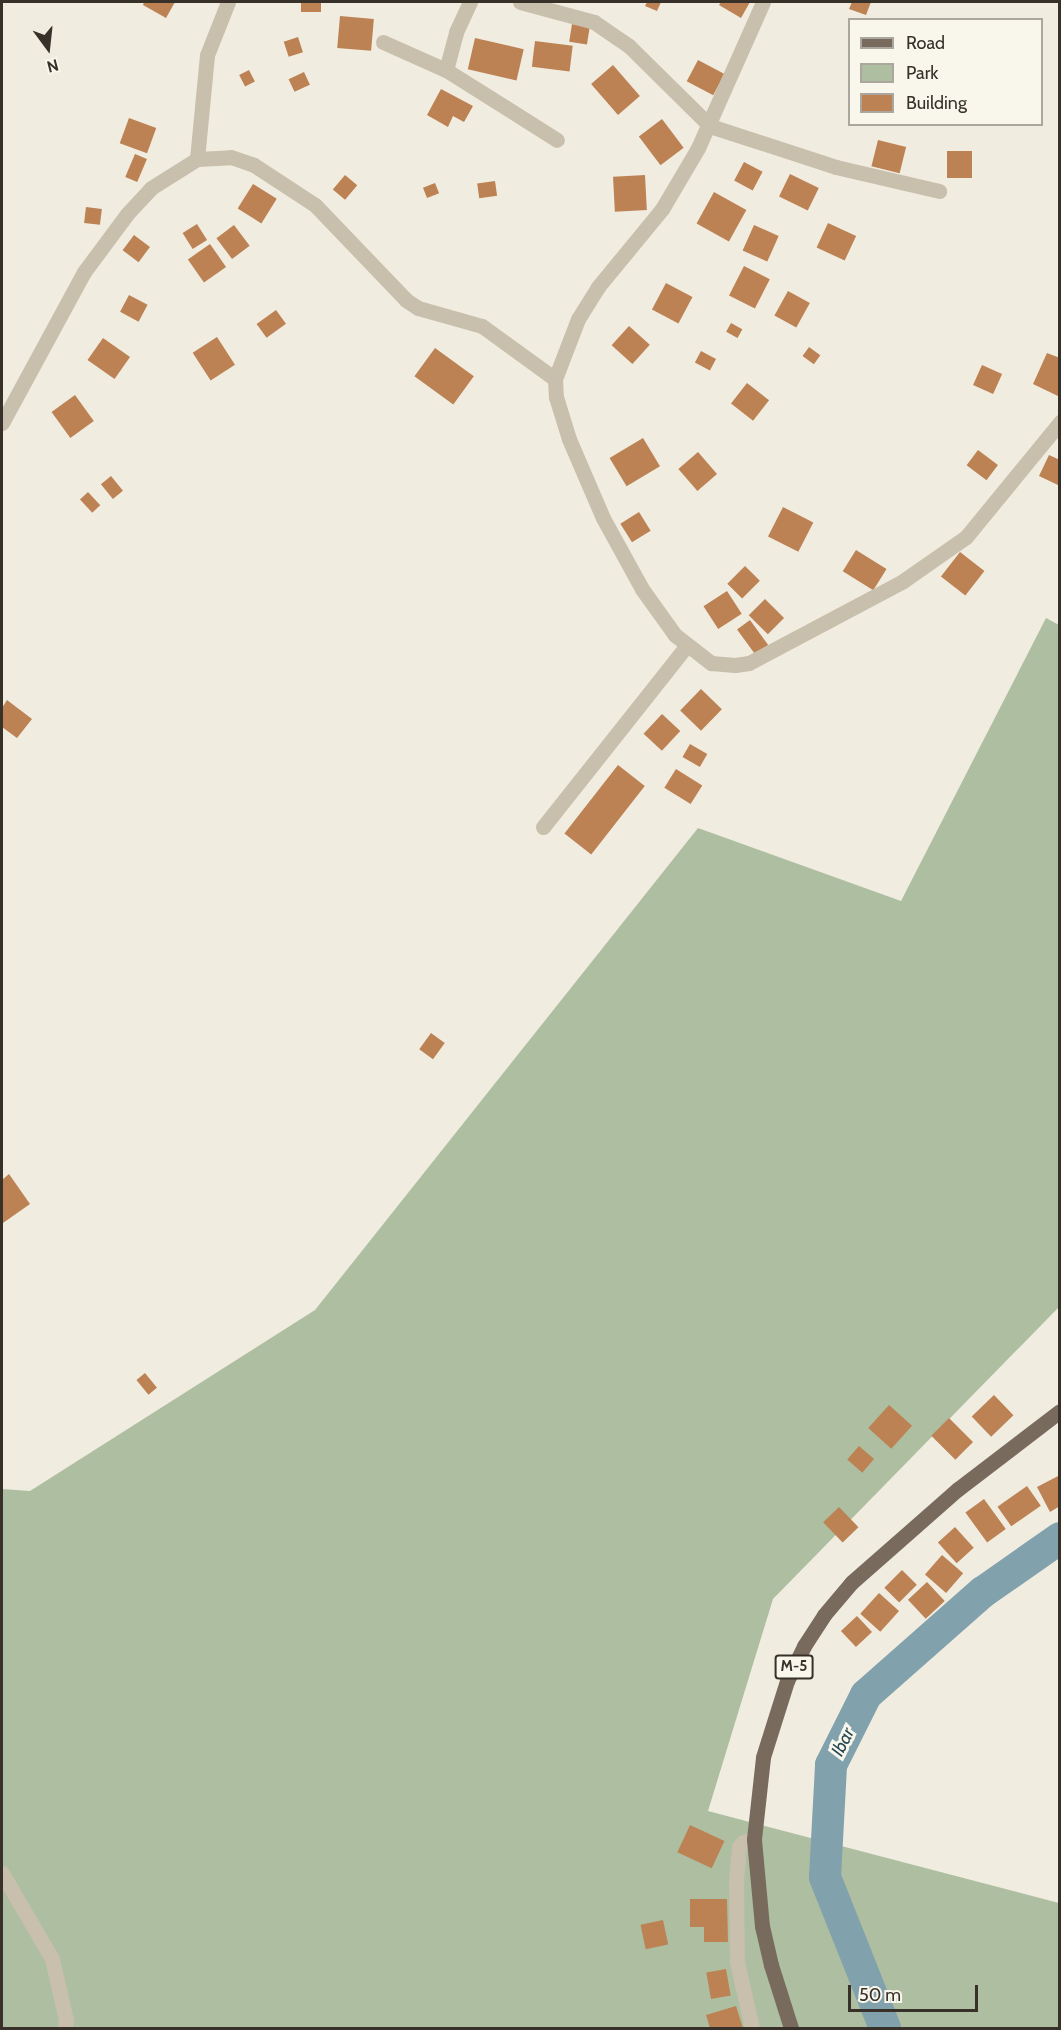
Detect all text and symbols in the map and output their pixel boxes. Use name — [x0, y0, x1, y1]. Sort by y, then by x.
north arrow — [18, 18, 78, 78]
legend — [848, 18, 1043, 126]
text: Road — [906, 32, 945, 54]
text: N — [45, 55, 61, 77]
text: Park — [906, 62, 938, 84]
text: Building — [906, 92, 967, 114]
road number: M-5 — [774, 1655, 814, 1679]
water label: Ibar — [827, 1724, 859, 1760]
scale bar — [851, 1973, 982, 2011]
text: 50 m — [859, 1984, 901, 2006]

